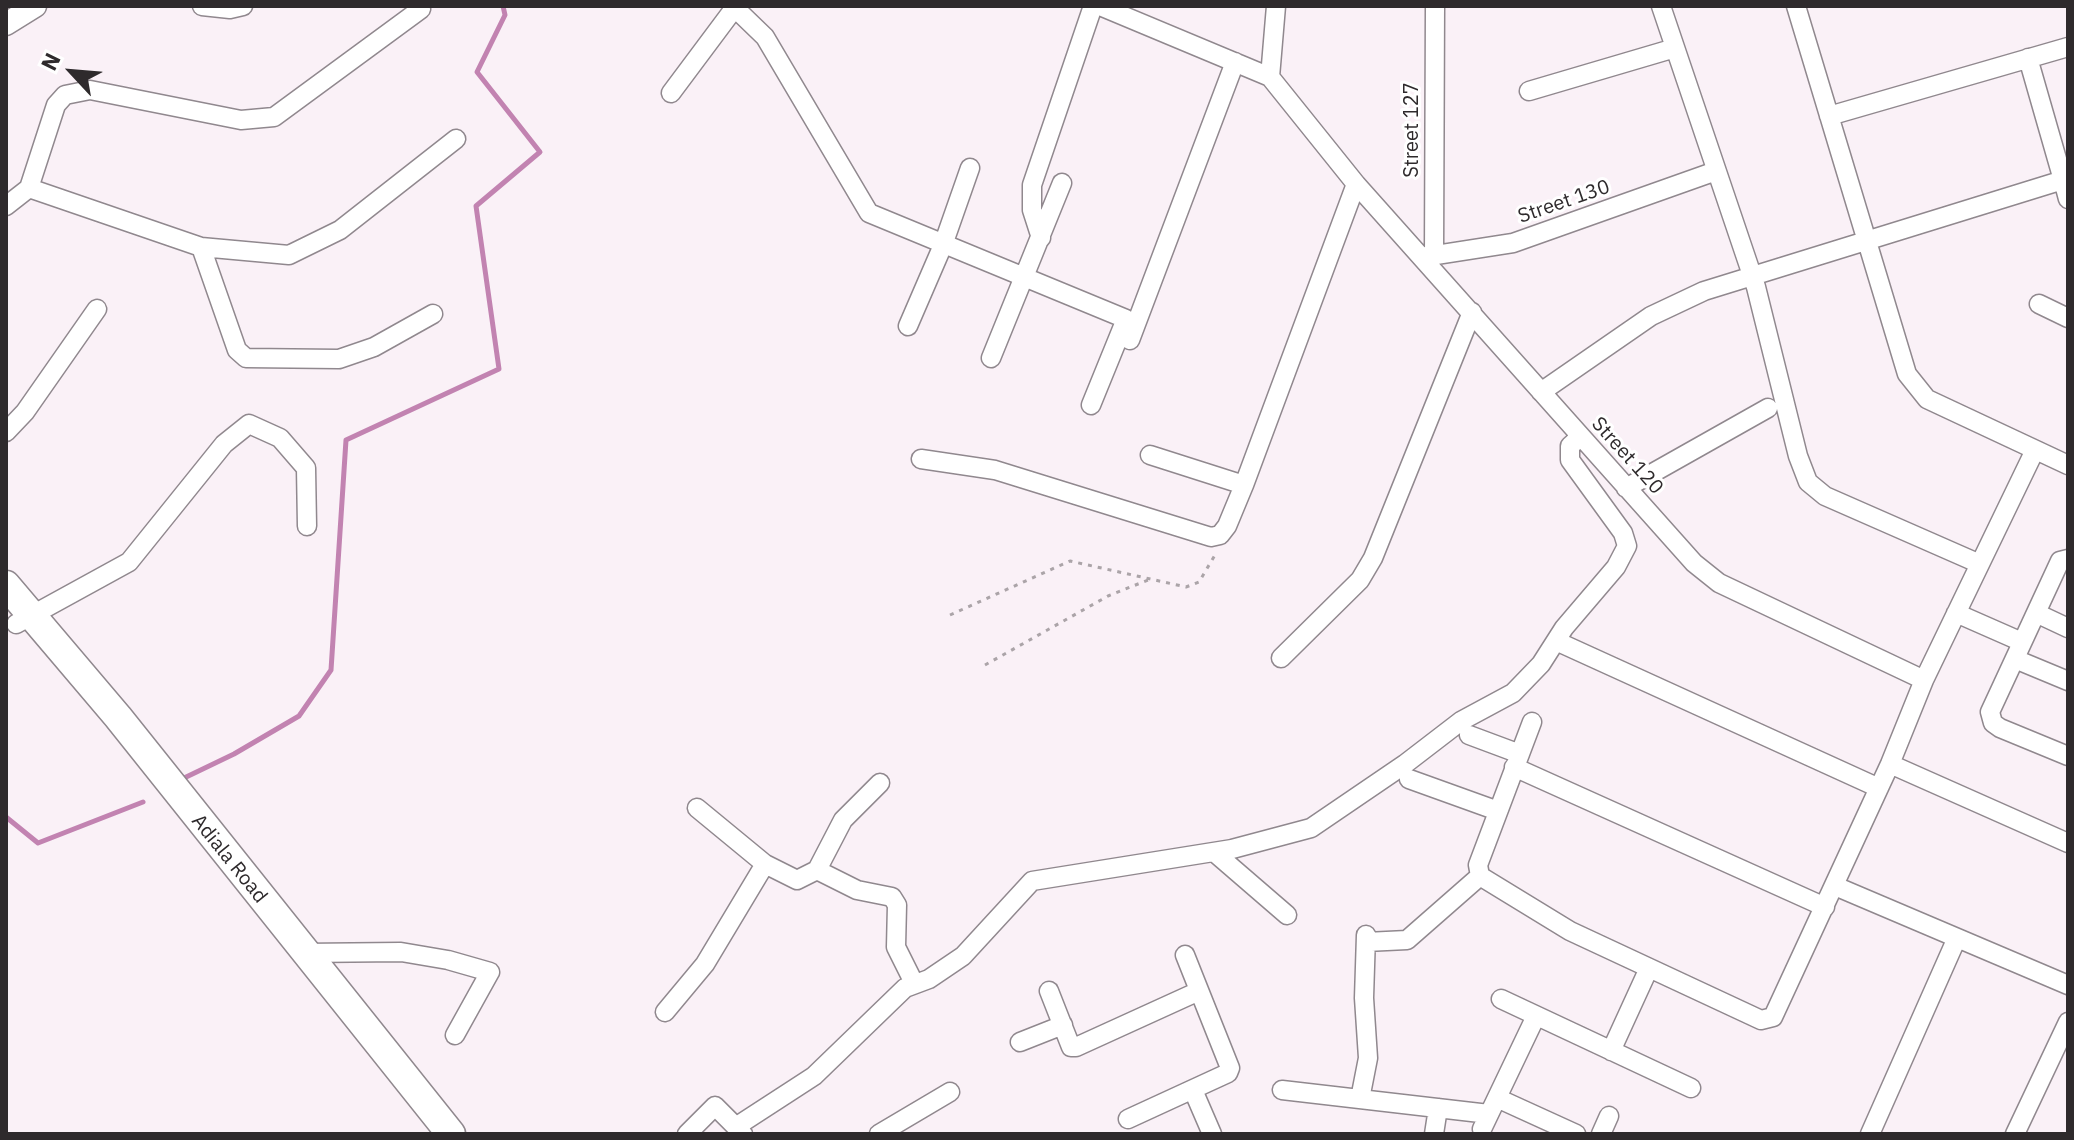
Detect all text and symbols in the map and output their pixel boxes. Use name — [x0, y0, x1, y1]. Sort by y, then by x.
north arrow — [32, 32, 112, 112]
text: N — [33, 48, 67, 75]
street label: Street 127 — [1400, 82, 1424, 178]
street label: Street 130 — [1515, 175, 1613, 229]
street label: Street 120 — [1586, 412, 1668, 500]
street label: Adiala Road — [186, 810, 272, 908]

